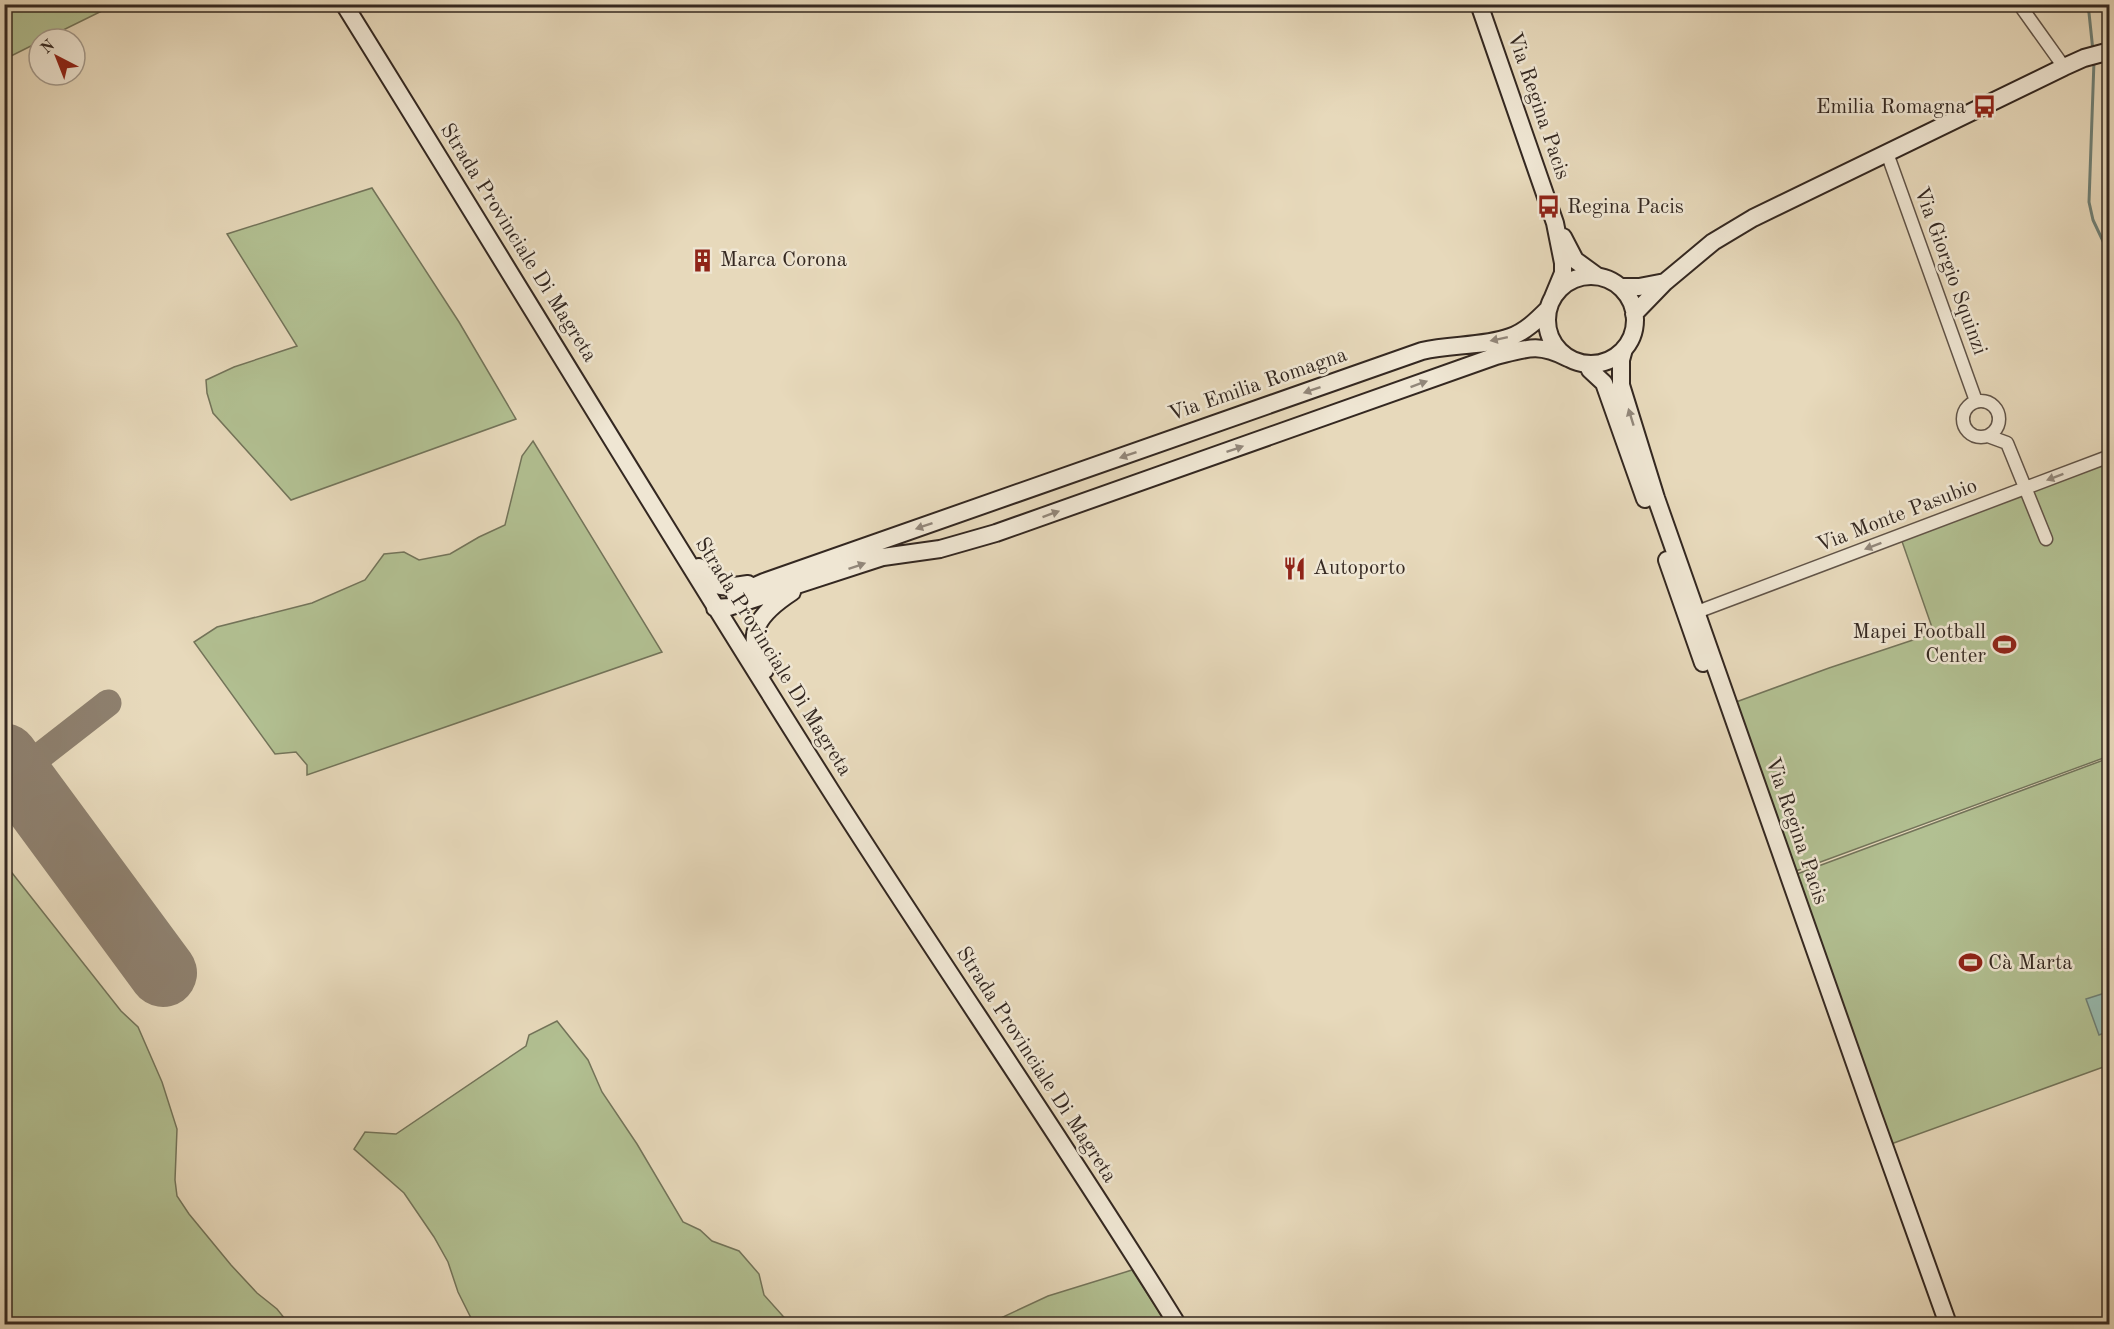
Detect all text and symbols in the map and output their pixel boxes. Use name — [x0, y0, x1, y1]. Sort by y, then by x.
north arrow — [27, 27, 87, 87]
street label: Via Regina Pacis — [1503, 30, 1573, 182]
text: N — [38, 37, 59, 57]
bus stop icon: Emilia Romagna — [1971, 94, 1997, 120]
place label: Emilia Romagna — [1816, 97, 1966, 118]
street label: Strada Provinciale Di Magreta — [436, 120, 600, 366]
street label: Via Giorgio Squinzi — [1910, 184, 1990, 358]
bus stop icon: Regina Pacis — [1536, 194, 1562, 220]
place label: Regina Pacis — [1567, 197, 1684, 218]
building icon: Marca Corona — [689, 247, 715, 273]
place label: Marca Corona — [720, 250, 847, 271]
one-way arrow — [1489, 335, 1508, 344]
street label: Via Emilia Romagna — [1166, 345, 1350, 425]
one-way arrow — [1410, 378, 1428, 388]
one-way arrow — [1303, 385, 1321, 395]
one-way arrow — [1626, 408, 1635, 426]
one-way arrow — [1226, 443, 1244, 453]
one-way arrow — [1119, 450, 1137, 460]
one-way arrow — [2046, 472, 2064, 482]
street label: Via Monte Pasubio — [1814, 476, 1980, 556]
one-way arrow — [1042, 508, 1060, 518]
one-way arrow — [915, 522, 933, 532]
street label: Strada Provinciale Di Magreta — [691, 534, 855, 780]
one-way arrow — [1863, 541, 1881, 551]
restaurant icon: Autoporto — [1282, 555, 1308, 581]
place label: Autoporto — [1313, 558, 1406, 579]
one-way arrow — [848, 561, 866, 571]
place label: Mapei Football Center — [1853, 622, 1986, 667]
sports icon: Mapei Football Center — [1991, 631, 2017, 657]
street label: Via Regina Pacis — [1761, 755, 1831, 907]
street label: Strada Provinciale Di Magreta — [952, 943, 1120, 1187]
sports icon: Cà Marta — [1957, 950, 1983, 976]
place label: Cà Marta — [1988, 953, 2073, 974]

